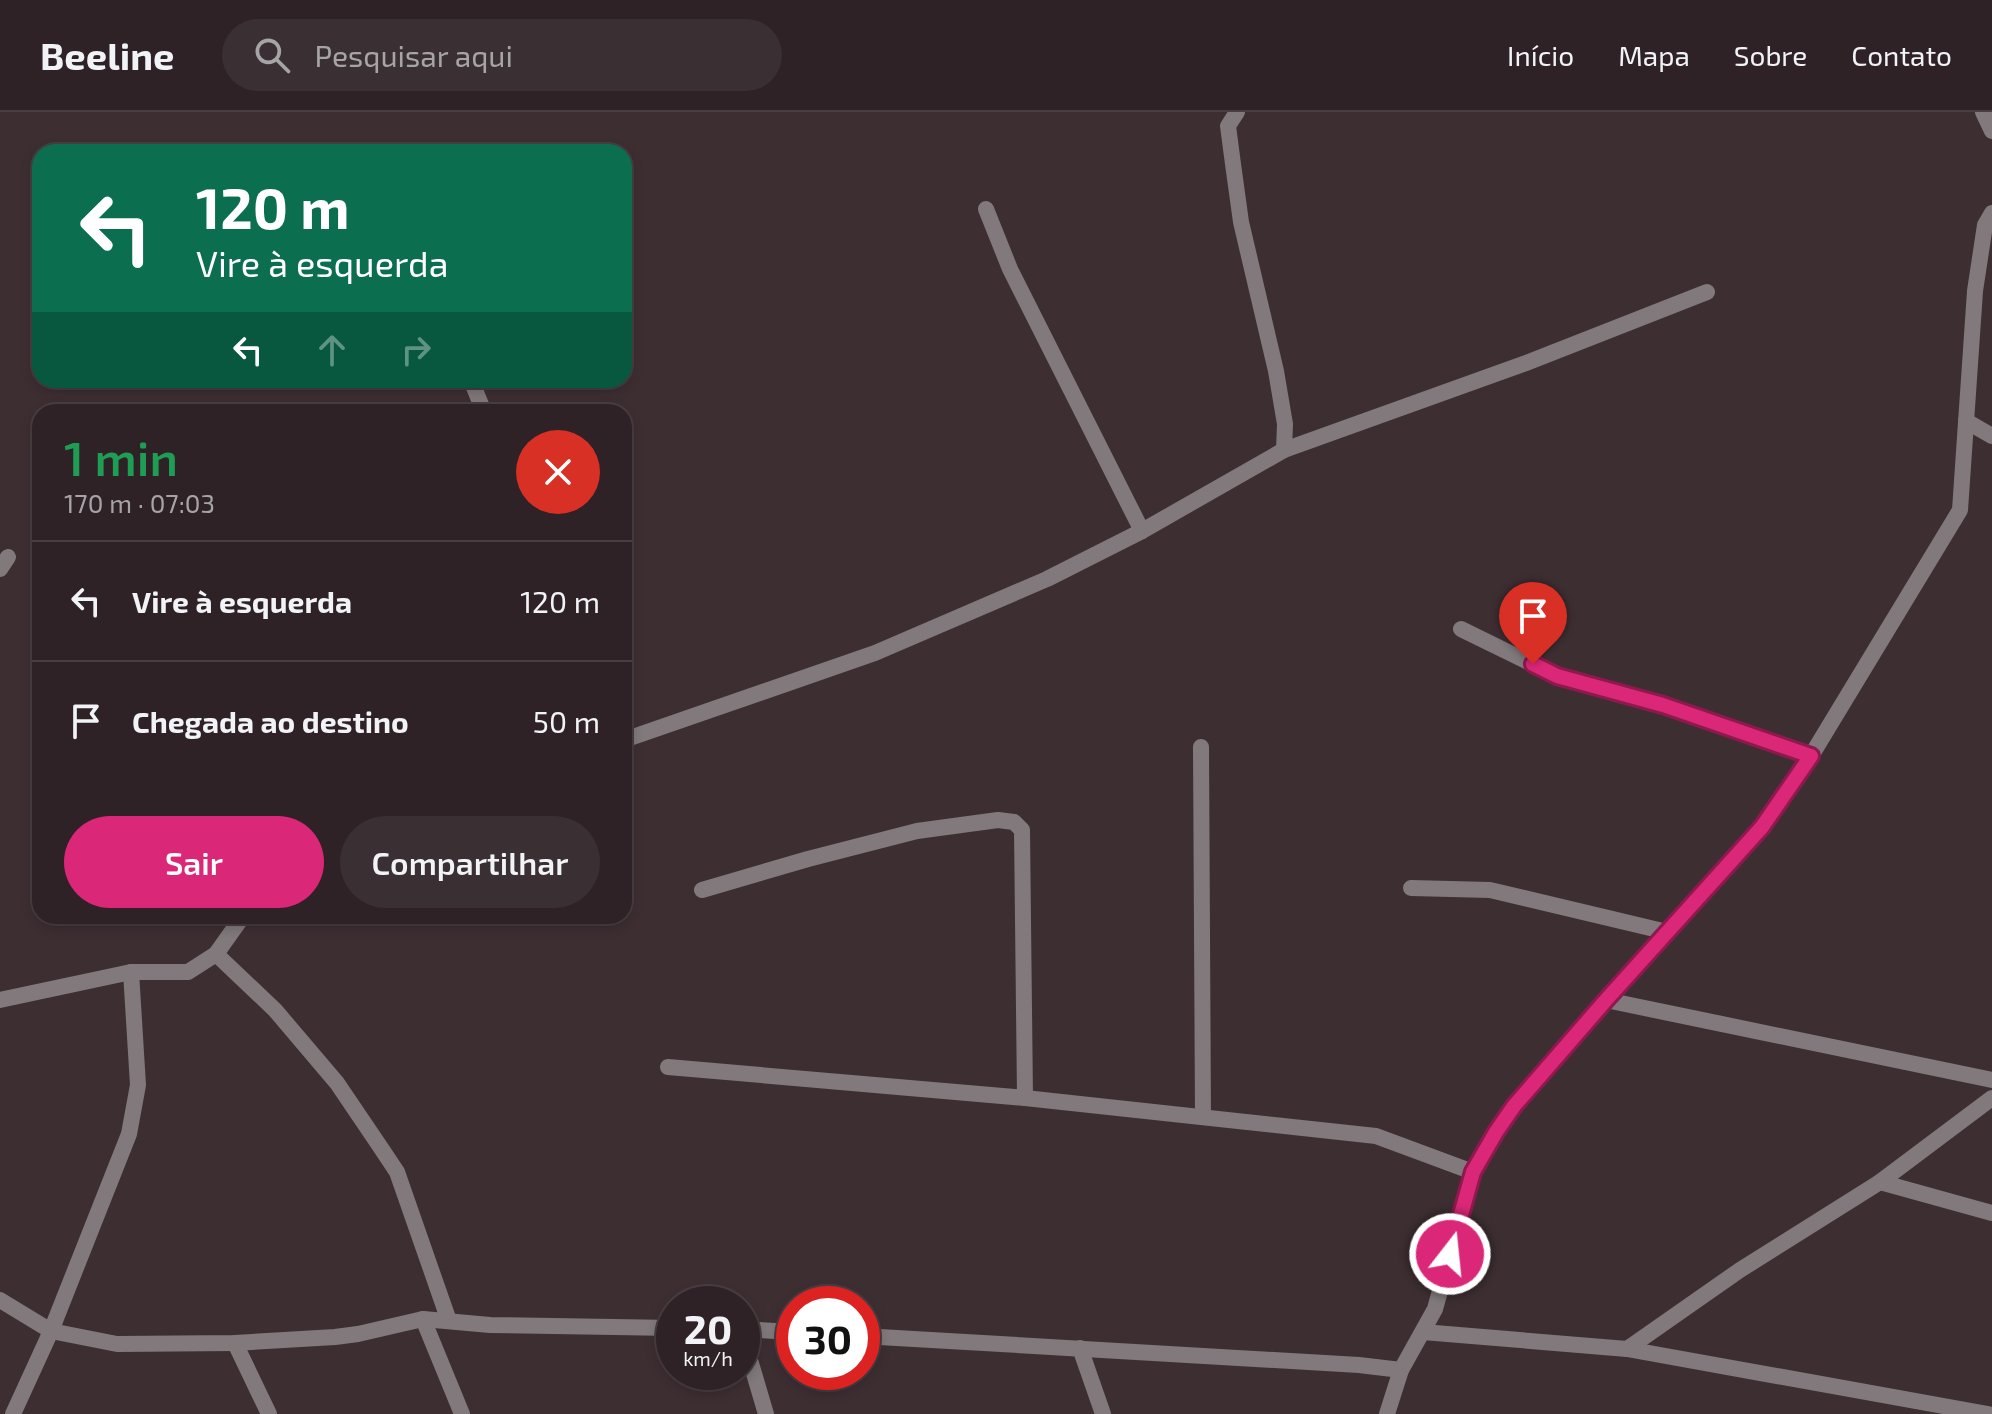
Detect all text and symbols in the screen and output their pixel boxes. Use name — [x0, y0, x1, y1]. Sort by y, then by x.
search box — [222, 19, 782, 91]
text: Beeline — [40, 32, 174, 78]
icon: search — [250, 33, 294, 77]
text: Pesquisar aqui — [314, 37, 513, 73]
text: Início — [1507, 38, 1574, 72]
text: Mapa — [1618, 38, 1690, 72]
text: Sobre — [1734, 38, 1807, 72]
text: Contato — [1851, 38, 1952, 72]
text: 120 m — [196, 173, 350, 240]
icon: left — [64, 176, 168, 280]
text: Vire à esquerda — [196, 241, 448, 284]
icon: left — [226, 328, 270, 372]
icon: ahead — [310, 328, 354, 372]
icon: right — [394, 328, 438, 372]
text: 1 min — [64, 428, 178, 486]
button: close — [516, 430, 600, 514]
text: 170 m · 07:03 — [64, 487, 215, 518]
icon: left — [64, 579, 108, 623]
pin — [1499, 582, 1567, 664]
text: Vire à esquerda — [132, 583, 352, 619]
text: 120 m — [520, 583, 600, 619]
icon: arrive — [1511, 594, 1555, 638]
icon: arrive — [64, 699, 108, 743]
text: Chegada ao destino — [132, 703, 409, 739]
text: 50 m — [533, 703, 600, 739]
button: Sair — [64, 816, 324, 908]
button: Compartilhar — [340, 816, 600, 908]
position arrow — [1408, 1212, 1492, 1296]
speed limit sign: 30 — [776, 1286, 880, 1390]
text: 20 — [684, 1304, 732, 1352]
text: km/h — [683, 1346, 733, 1370]

